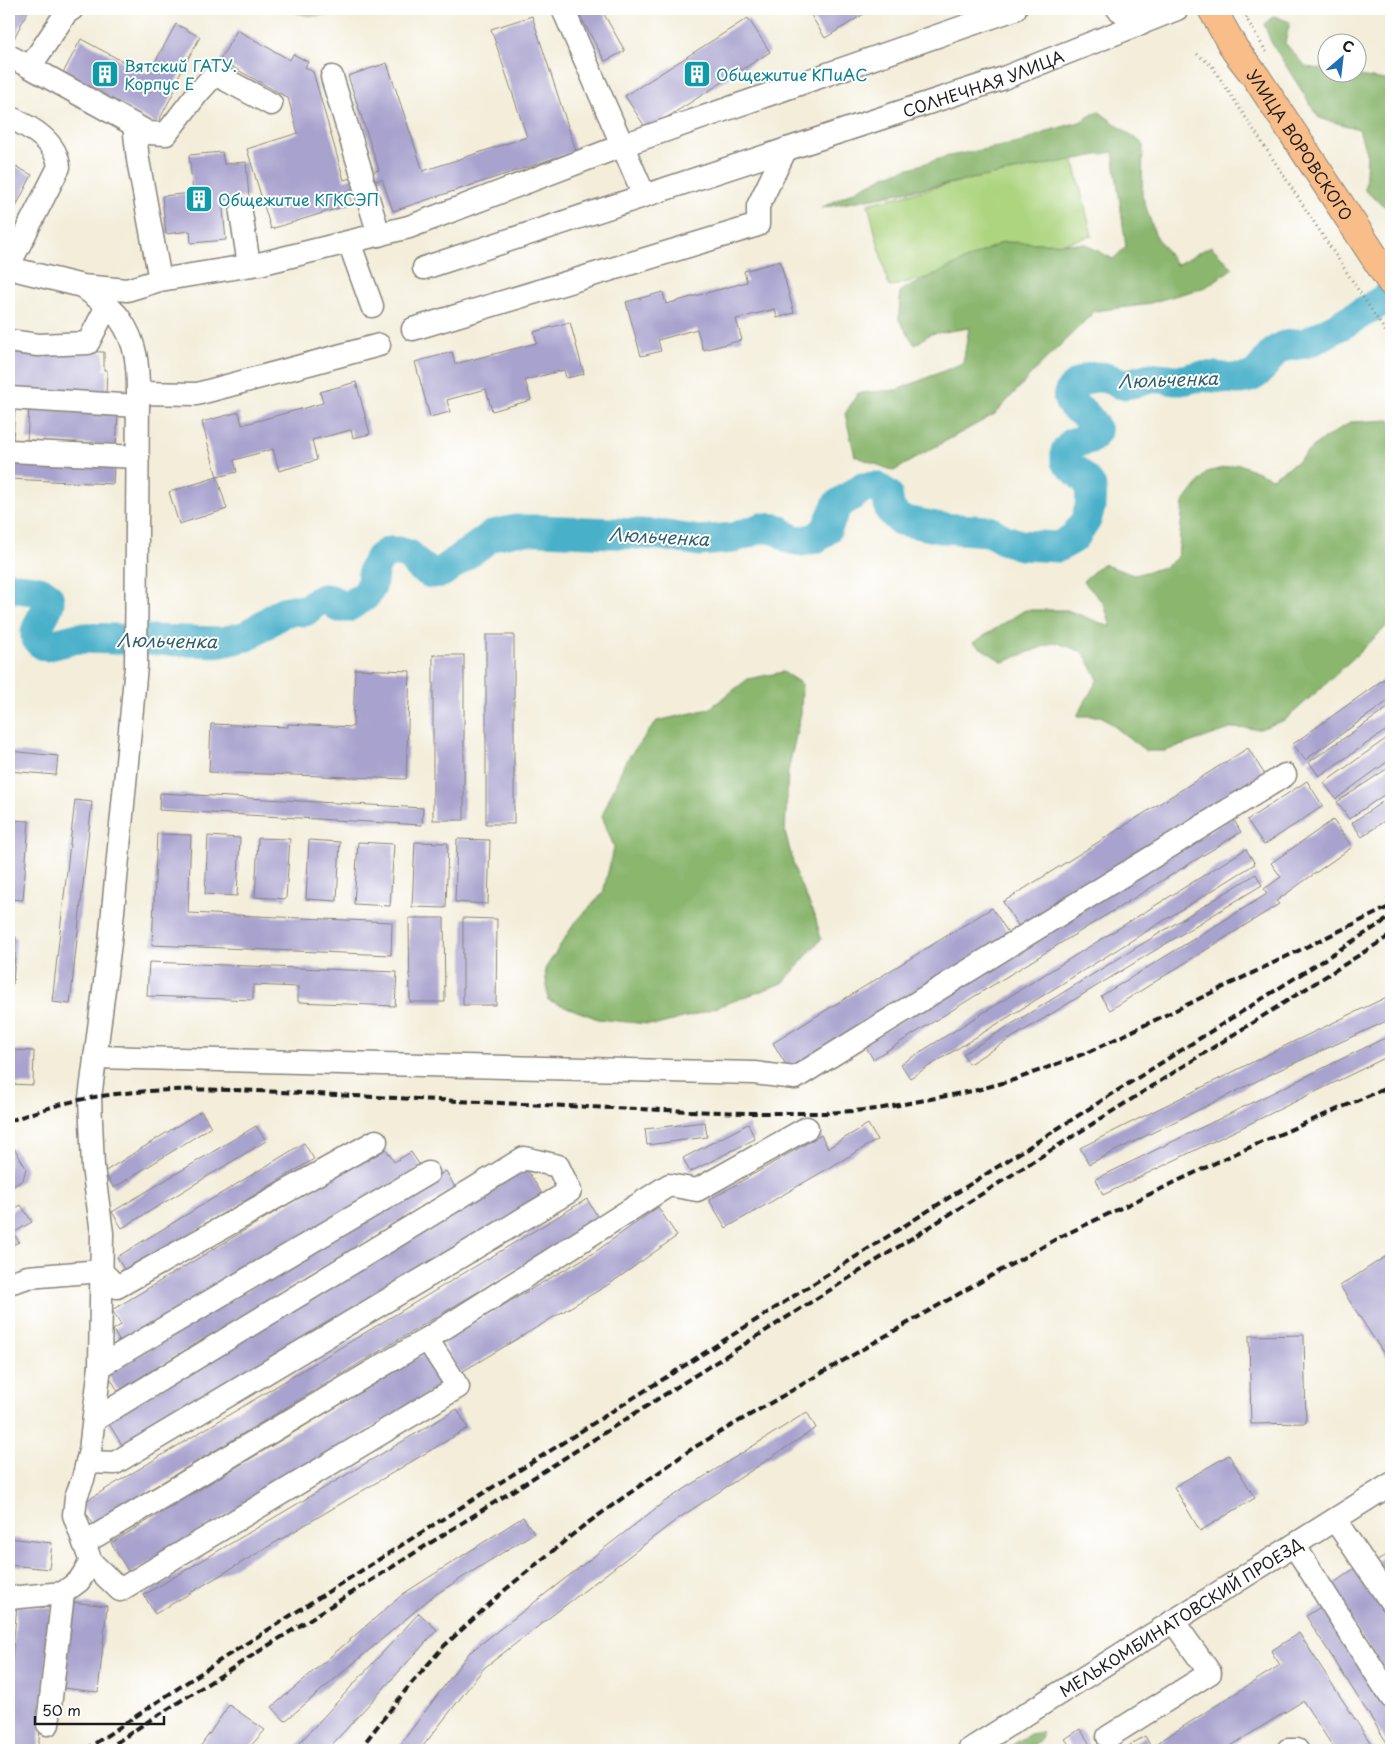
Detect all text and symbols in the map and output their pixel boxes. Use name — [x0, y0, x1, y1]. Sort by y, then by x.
north arrow — [1318, 32, 1368, 82]
text: С — [1339, 34, 1358, 58]
street label: СОЛНЕЧНАЯ УЛИЦА — [899, 43, 1067, 122]
place label: Вятский ГАТУ. Корпус Е — [124, 53, 237, 95]
building icon: Вятский ГАТУ. Корпус Е — [90, 59, 120, 89]
building icon: Общежитие КПиАС — [682, 59, 712, 89]
place label: Общежитие КПиАС — [716, 62, 867, 86]
street label: УЛИЦА ВОРОВСКОГО — [1242, 64, 1359, 225]
building icon: Общежитие КГКСЭП — [184, 184, 214, 214]
place label: Общежитие КГКСЭП — [218, 187, 379, 211]
water label: Люльченка — [1117, 364, 1219, 394]
water label: Люльченка — [608, 520, 711, 552]
water label: Люльченка — [117, 626, 218, 654]
street label: МЕЛЬКОМБИНАТОВСКИЙ ПРОЕЗД — [1054, 1531, 1307, 1702]
scale bar — [35, 1694, 164, 1726]
text: 50 m — [42, 1698, 81, 1721]

